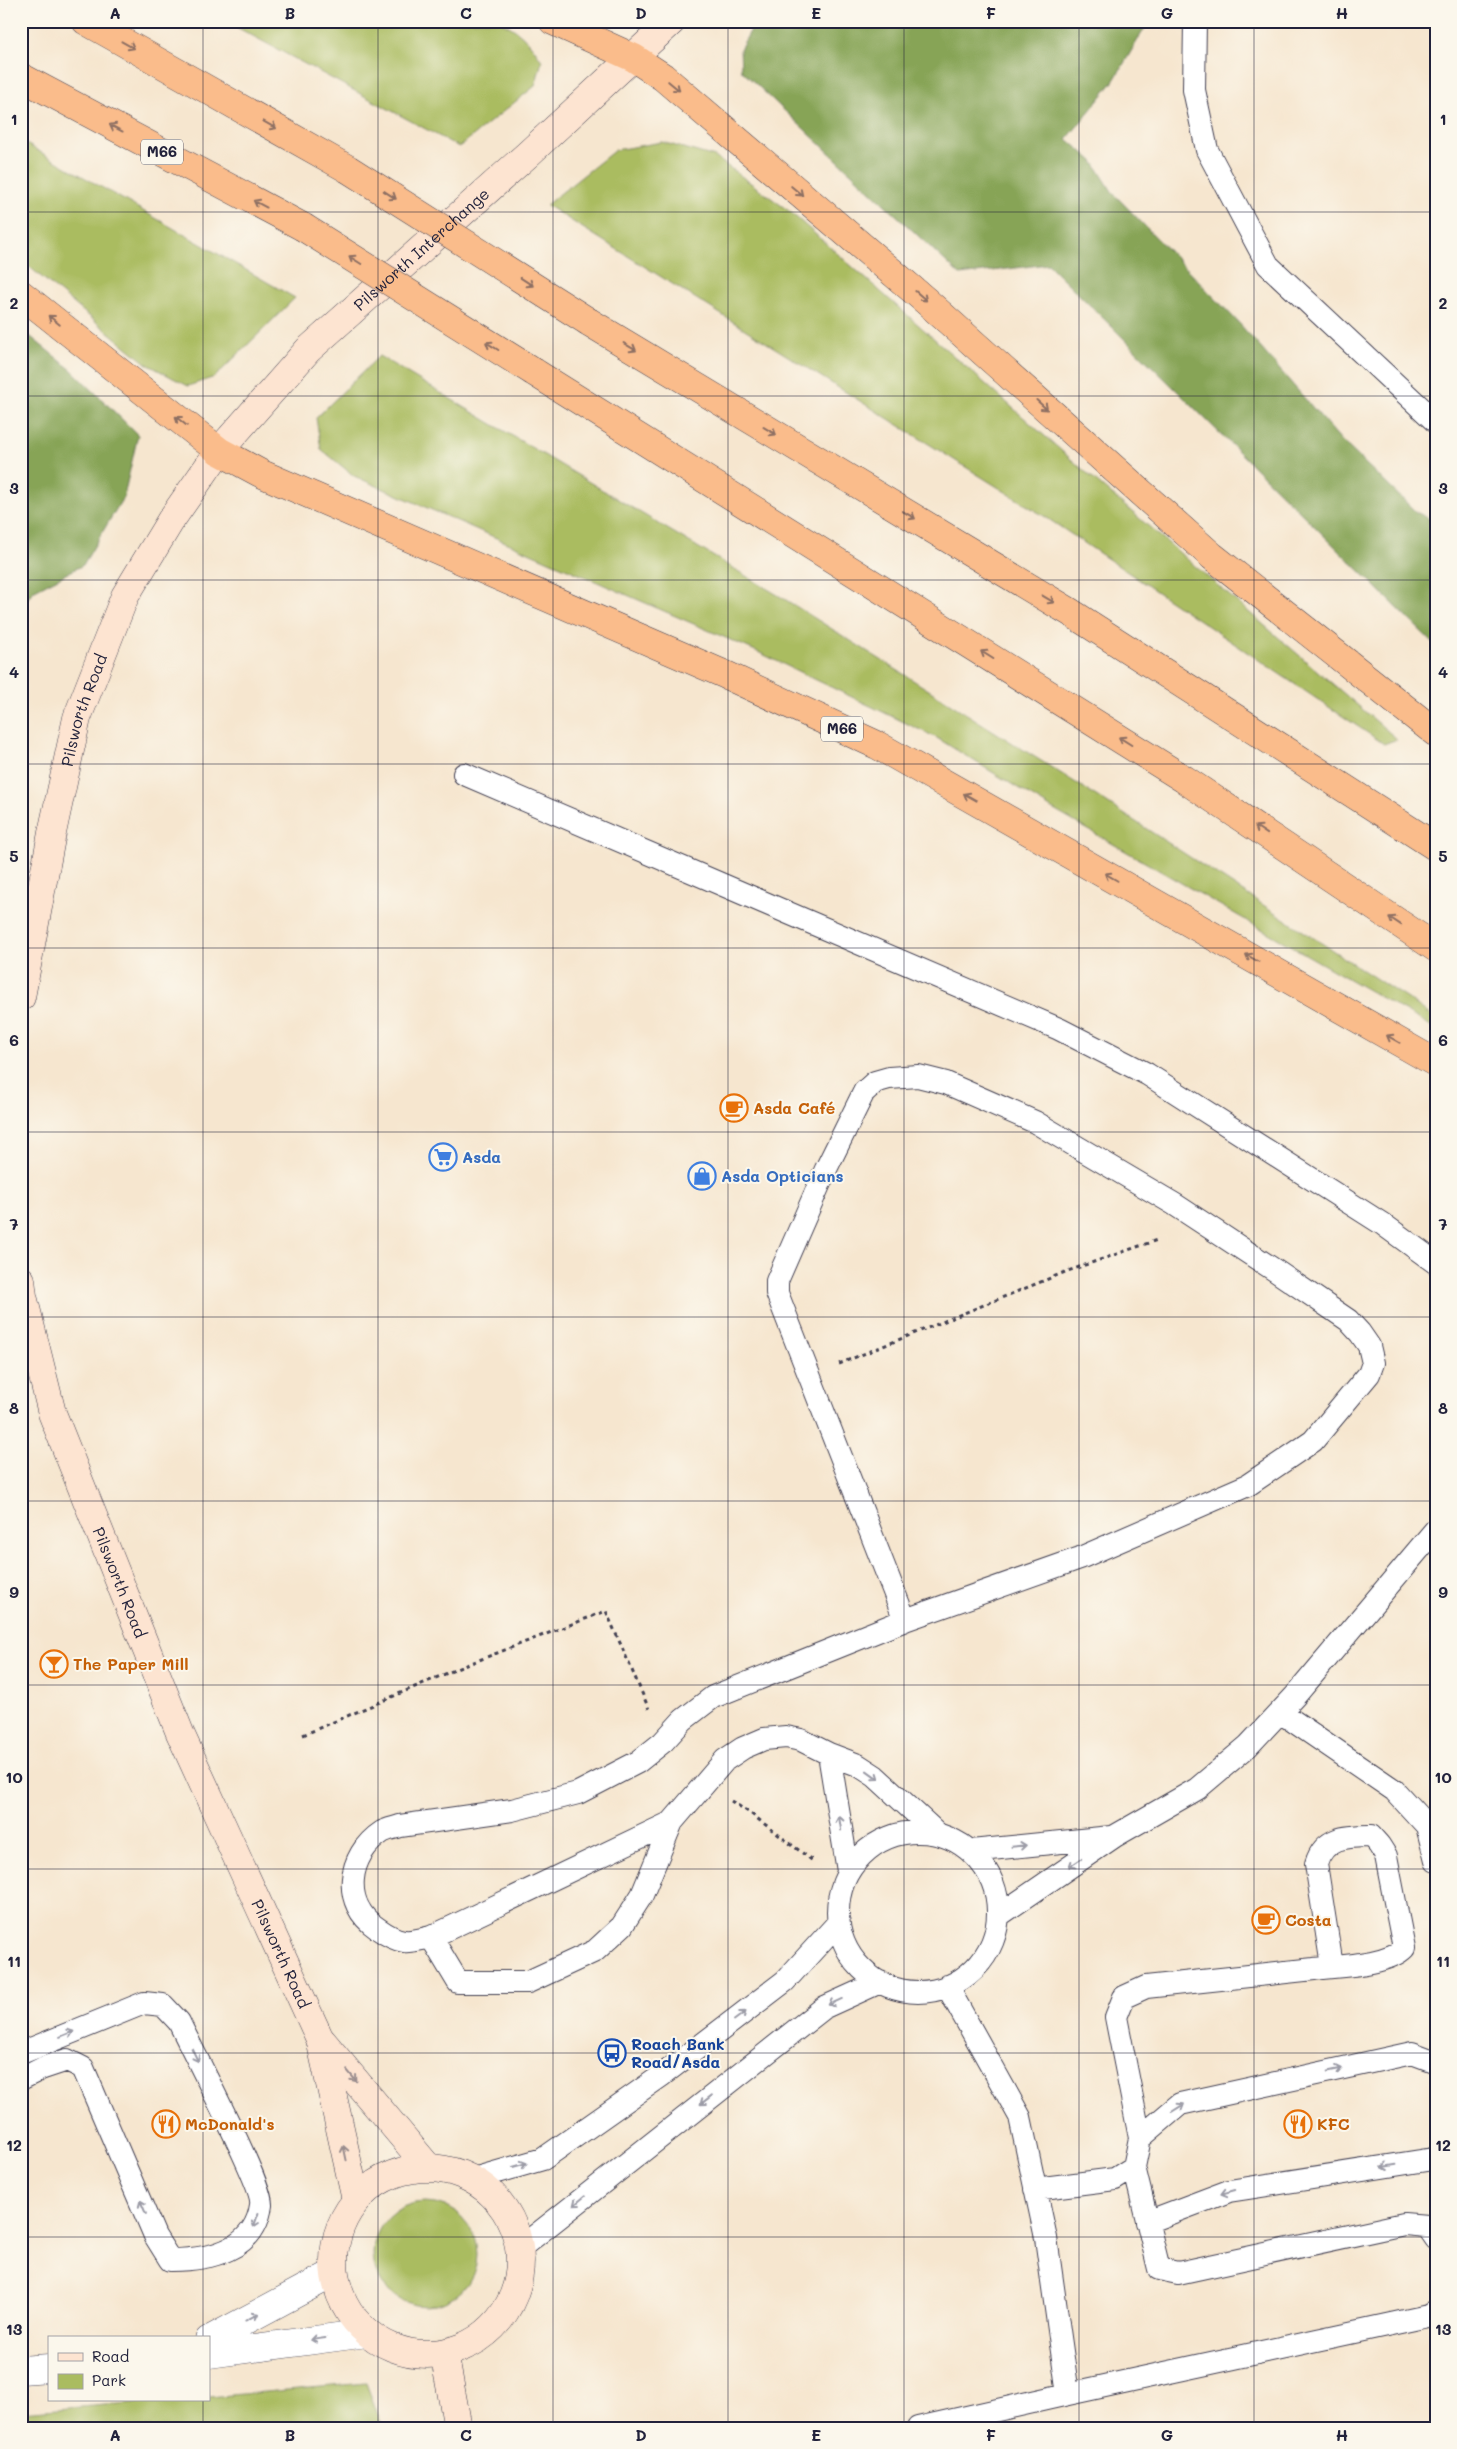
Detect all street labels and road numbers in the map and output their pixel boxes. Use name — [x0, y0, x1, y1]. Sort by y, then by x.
road number: M66 — [141, 140, 183, 164]
street label: Pilsworth Interchange — [349, 183, 493, 315]
street label: Pilsworth Road — [56, 651, 111, 768]
road number: M66 — [821, 716, 863, 742]
street label: Pilsworth Road — [89, 1524, 152, 1641]
street label: Pilsworth Road — [247, 1896, 315, 2011]

